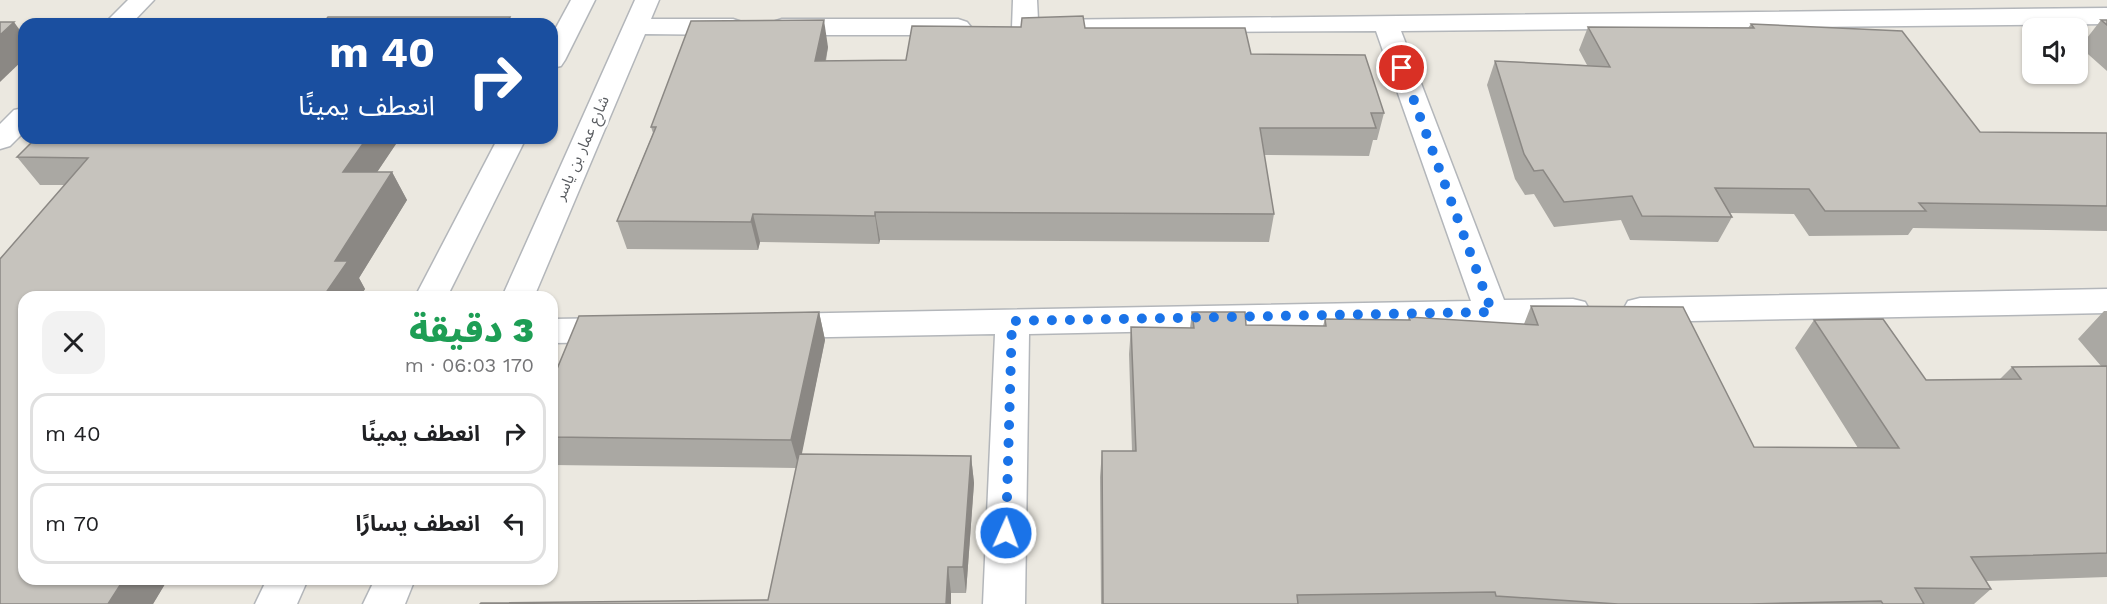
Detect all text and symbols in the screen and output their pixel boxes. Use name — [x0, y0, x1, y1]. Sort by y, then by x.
map controls — [2022, 18, 2088, 84]
button: sound — [2022, 18, 2088, 84]
text: 40 m — [329, 28, 435, 77]
icon: right — [456, 42, 534, 120]
pin — [1376, 42, 1427, 93]
icon: arrive — [1385, 51, 1418, 84]
text: انعطف يمينًا — [298, 90, 435, 122]
street label: شارع عمار بن ياسر — [551, 93, 616, 205]
text: 3 دقيقة — [409, 309, 534, 351]
button: close — [42, 311, 105, 374]
text: 170 m · 06:03 — [405, 353, 534, 377]
icon: right — [498, 417, 531, 450]
text: 40 m — [45, 421, 101, 446]
text: انعطف يمينًا — [361, 421, 480, 446]
position arrow — [974, 501, 1038, 565]
icon: left — [498, 507, 531, 540]
text: 70 m — [45, 511, 99, 536]
text: انعطف يسارًا — [356, 511, 480, 536]

